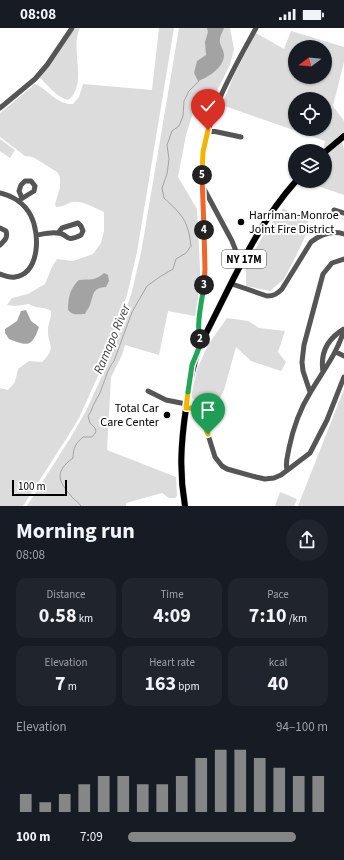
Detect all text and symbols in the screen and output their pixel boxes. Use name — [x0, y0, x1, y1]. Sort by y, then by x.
text: 08:08 — [20, 4, 56, 25]
north arrow — [288, 40, 332, 84]
map controls — [288, 40, 332, 188]
pin — [191, 89, 225, 130]
button: locate — [288, 92, 332, 136]
icon: check — [197, 95, 219, 117]
button: layers — [288, 144, 332, 188]
pin: 5 — [192, 165, 212, 185]
text: 5 — [199, 167, 205, 182]
place label: Harriman-Monroe Joint Fire District — [249, 207, 339, 238]
marker: Harriman-Monroe Joint Fire District — [236, 217, 246, 227]
pin: 4 — [194, 220, 214, 240]
text: 4 — [201, 222, 207, 237]
road number: NY 17M — [222, 250, 266, 268]
pin: 3 — [194, 275, 214, 295]
text: 3 — [201, 277, 207, 292]
water label: Ramapo River — [89, 301, 135, 377]
pin: 2 — [190, 329, 210, 349]
text: 2 — [197, 331, 203, 346]
pin — [191, 393, 225, 434]
icon: arrive — [197, 399, 219, 421]
place label: Total Car Care Center — [100, 400, 160, 431]
marker: Total Car Care Center — [162, 410, 172, 420]
scale bar — [12, 478, 67, 497]
text: 100 m — [18, 479, 46, 494]
text: Morning run — [16, 515, 135, 547]
button: share — [286, 519, 328, 561]
text: 08:08 — [16, 546, 45, 564]
text: Distance — [46, 587, 86, 602]
text: Time — [160, 587, 184, 602]
text: Pace — [267, 587, 289, 602]
text: 0.58 — [39, 602, 76, 630]
text: 4:09 — [153, 602, 191, 630]
text: 7:10 — [249, 602, 287, 630]
text: km — [76, 611, 93, 626]
text: /km — [287, 611, 307, 626]
text: Elevation — [45, 655, 87, 670]
text: Heart rate — [149, 655, 195, 670]
text: kcal — [269, 655, 287, 670]
text: 7 — [55, 670, 66, 698]
text: 163 — [144, 670, 176, 698]
text: 40 — [267, 670, 289, 698]
text: m — [66, 679, 77, 694]
text: bpm — [176, 679, 200, 694]
text: Elevation — [16, 718, 67, 736]
text: 94–100 m — [276, 718, 328, 736]
text: 100 m — [16, 828, 50, 846]
text: 7:09 — [80, 828, 103, 846]

